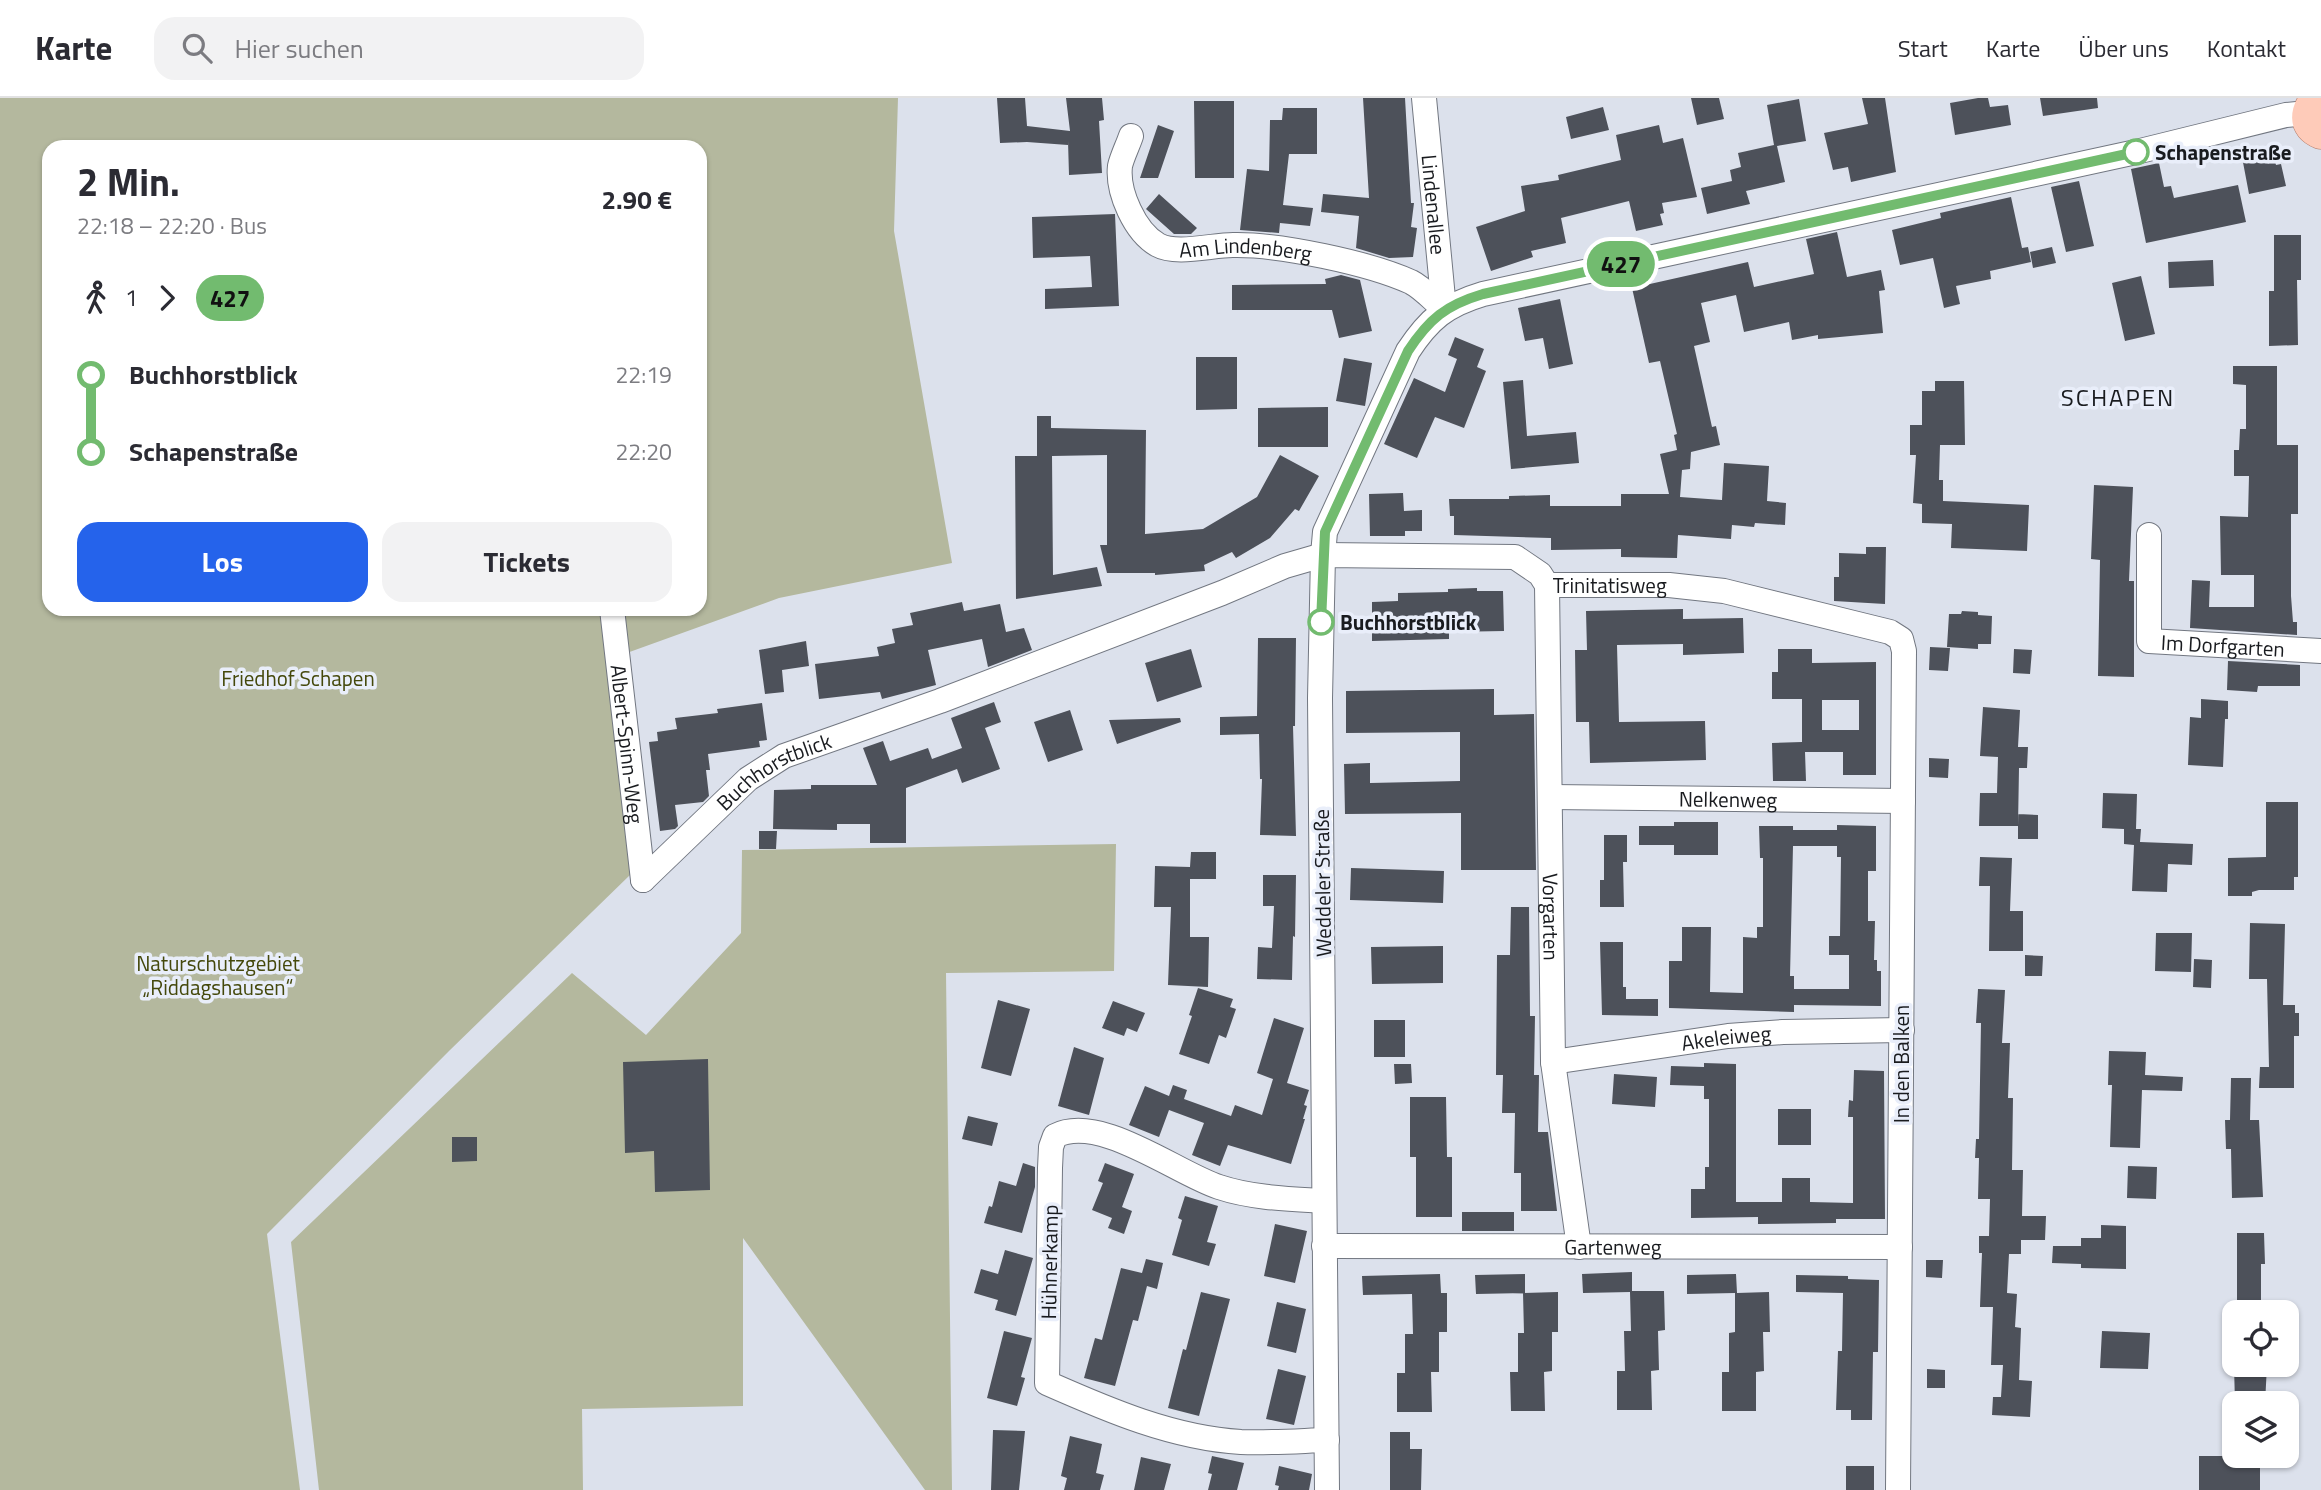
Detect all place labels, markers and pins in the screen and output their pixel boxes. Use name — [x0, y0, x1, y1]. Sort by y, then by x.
place label: Schapenstraße — [2155, 136, 2292, 168]
marker: Schapenstraße — [2123, 139, 2149, 165]
place label: Buchhorstblick — [1340, 606, 1476, 638]
marker: Buchhorstblick — [1308, 609, 1334, 635]

